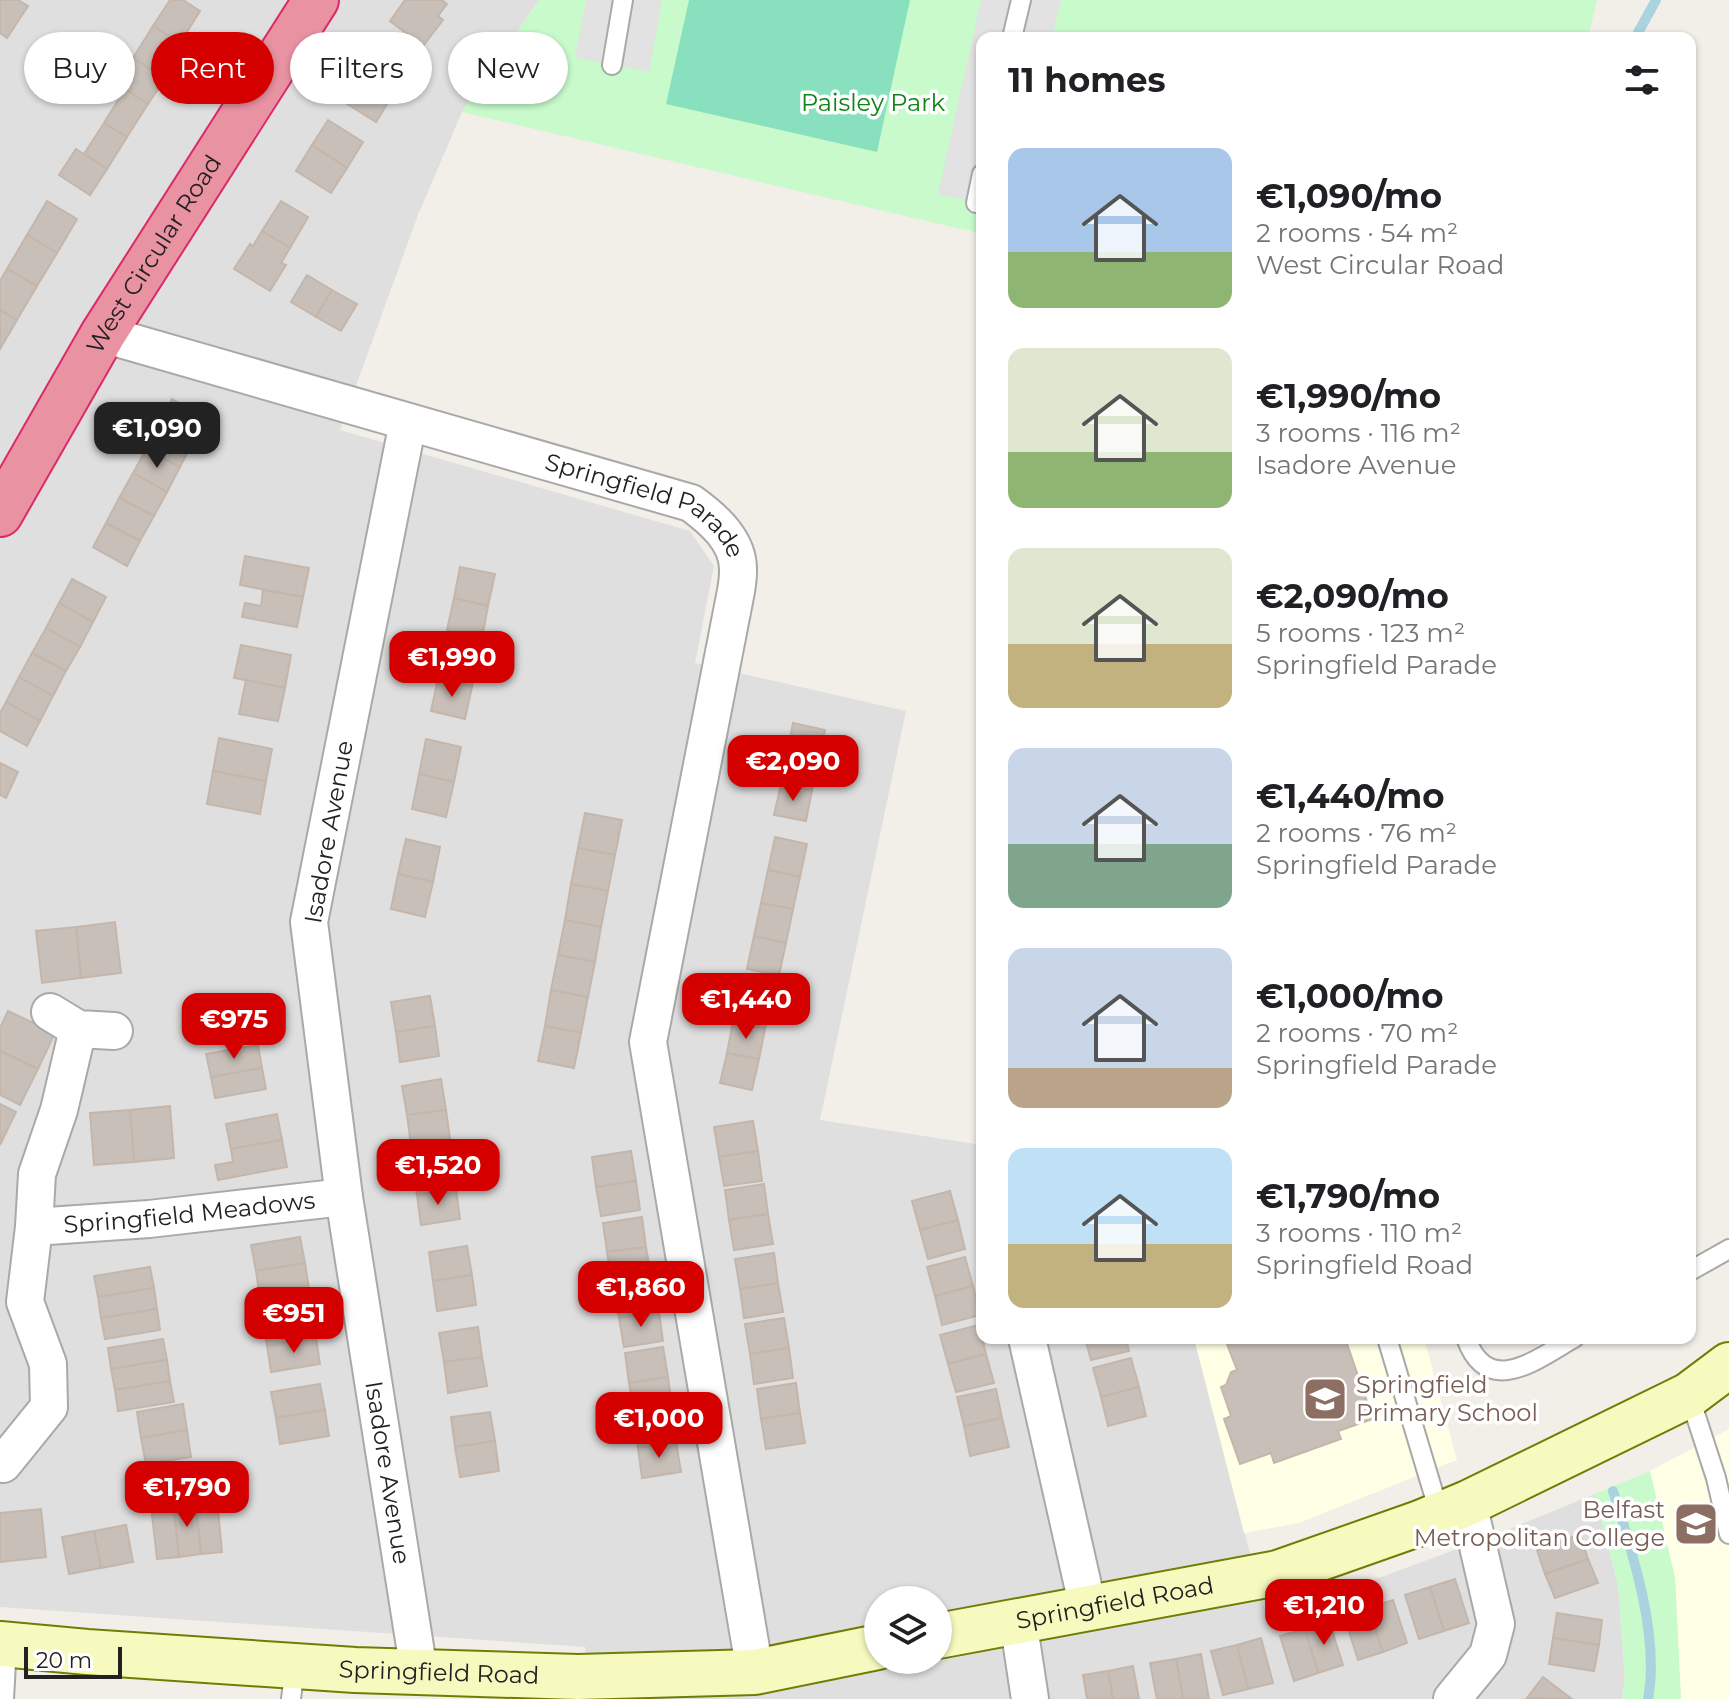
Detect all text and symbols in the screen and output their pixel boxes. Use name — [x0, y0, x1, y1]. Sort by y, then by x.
chip: Buy — [24, 32, 135, 104]
chip: Rent — [151, 32, 274, 104]
chip: Filters — [290, 32, 432, 104]
chip: New — [448, 32, 568, 104]
icon: filters — [1620, 58, 1664, 102]
text: 11 homes — [1008, 59, 1166, 101]
park label: Paisley Park — [801, 88, 946, 117]
street label: West Circular Road — [80, 149, 227, 358]
text: €1,090/mo — [1256, 175, 1442, 217]
icon: home — [1072, 180, 1168, 276]
text: 2 rooms · 54 m² — [1256, 217, 1458, 249]
text: West Circular Road — [1256, 249, 1504, 281]
text: €1,990/mo — [1256, 375, 1441, 417]
icon: home — [1072, 380, 1168, 476]
pin: €1,090 — [92, 402, 222, 470]
text: €1,090 — [112, 412, 202, 444]
text: 3 rooms · 116 m² — [1256, 417, 1461, 449]
street label: Springfield Parade — [542, 447, 751, 562]
text: Isadore Avenue — [1256, 449, 1457, 481]
text: €2,090/mo — [1256, 575, 1449, 617]
icon: home — [1072, 580, 1168, 676]
text: 5 rooms · 123 m² — [1256, 617, 1465, 649]
pin: €1,990 — [387, 631, 517, 699]
text: €1,990 — [407, 641, 497, 673]
text: Springfield Parade — [1256, 649, 1497, 681]
pin: €2,090 — [728, 735, 858, 803]
street label: Isadore Avenue — [298, 738, 359, 926]
text: €2,090 — [746, 745, 840, 777]
text: €1,440/mo — [1256, 775, 1445, 817]
icon: home — [1072, 780, 1168, 876]
text: 2 rooms · 76 m² — [1256, 817, 1457, 849]
text: Springfield Parade — [1256, 849, 1497, 881]
pin: €1,440 — [681, 973, 811, 1041]
text: €1,000/mo — [1256, 975, 1444, 1017]
icon: home — [1072, 980, 1168, 1076]
text: €1,440 — [700, 983, 792, 1015]
pin: €975 — [187, 993, 281, 1061]
text: €975 — [200, 1003, 268, 1035]
text: 2 rooms · 70 m² — [1256, 1017, 1458, 1049]
text: Springfield Parade — [1256, 1049, 1497, 1081]
pin: €1,520 — [373, 1139, 503, 1207]
text: €1,520 — [395, 1149, 481, 1181]
text: €1,790/mo — [1256, 1175, 1440, 1217]
icon: home — [1072, 1180, 1168, 1276]
street label: Springfield Meadows — [63, 1185, 317, 1239]
text: 3 rooms · 110 m² — [1256, 1217, 1462, 1249]
text: Springfield Road — [1256, 1249, 1473, 1281]
pin: €1,860 — [576, 1261, 706, 1329]
text: €1,860 — [596, 1271, 686, 1303]
pin: €951 — [247, 1287, 341, 1355]
text: €951 — [262, 1297, 326, 1329]
place label: Springfield Primary School — [1356, 1370, 1538, 1427]
school or university icon: Springfield Primary School — [1301, 1375, 1349, 1423]
street label: Isadore Avenue — [359, 1379, 417, 1566]
pin: €1,000 — [594, 1392, 724, 1460]
text: €1,000 — [614, 1402, 704, 1434]
pin: €1,790 — [122, 1461, 252, 1529]
text: €1,790 — [143, 1471, 231, 1503]
place label: Belfast Metropolitan College — [1414, 1495, 1665, 1552]
school or university icon: Belfast Metropolitan College — [1672, 1500, 1720, 1548]
street label: Springfield Road — [1014, 1570, 1216, 1635]
pin: €1,210 — [1259, 1579, 1389, 1647]
map controls — [864, 1586, 952, 1674]
button: layers — [864, 1586, 952, 1674]
text: €1,210 — [1283, 1589, 1365, 1621]
scale bar — [24, 1643, 122, 1679]
text: 20 m — [36, 1647, 92, 1674]
street label: Springfield Road — [338, 1654, 540, 1690]

